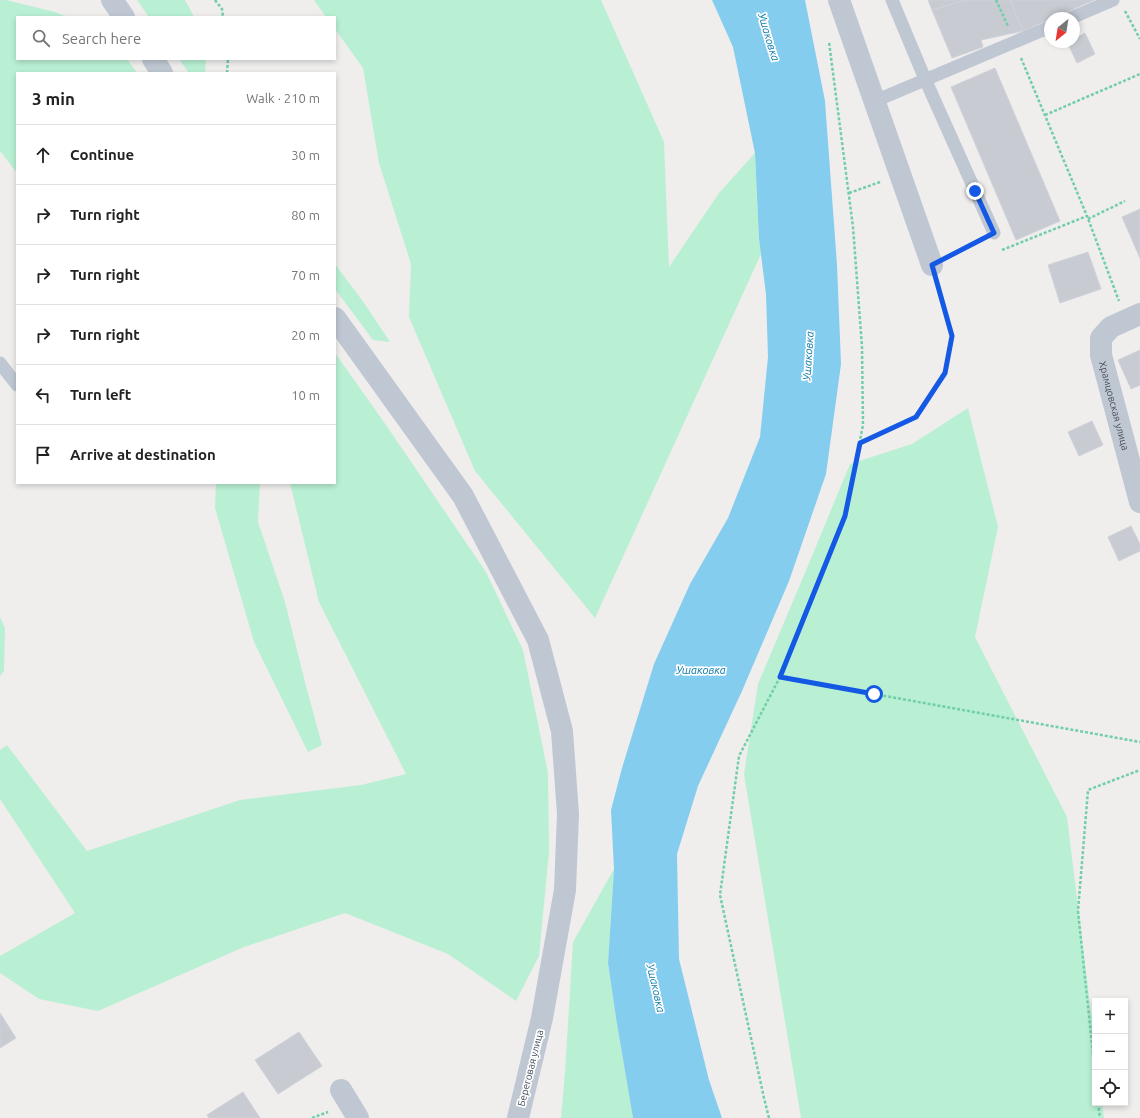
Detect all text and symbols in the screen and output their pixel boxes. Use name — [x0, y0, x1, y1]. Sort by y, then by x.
water label: Ушаковка — [756, 11, 782, 62]
north arrow — [1044, 12, 1080, 48]
search box — [16, 16, 336, 60]
icon: search — [30, 27, 52, 49]
text: Search here — [62, 30, 141, 47]
text: 3 min — [32, 89, 75, 108]
text: Walk · 210 m — [246, 91, 320, 105]
icon: ahead — [32, 144, 54, 166]
text: Continue — [70, 146, 134, 163]
text: 30 m — [291, 148, 320, 162]
route end — [966, 182, 984, 200]
icon: right — [32, 204, 54, 226]
text: Turn right — [70, 206, 140, 223]
text: 80 m — [291, 208, 320, 222]
icon: right — [32, 264, 54, 286]
text: Turn right — [70, 266, 140, 283]
text: 70 m — [291, 268, 320, 282]
icon: right — [32, 324, 54, 346]
text: Turn right — [70, 326, 140, 343]
text: 20 m — [291, 328, 320, 342]
water label: Ушаковка — [800, 331, 816, 382]
street label: Храмцовская улица — [1097, 360, 1131, 451]
icon: left — [32, 384, 54, 406]
text: Turn left — [70, 386, 131, 403]
text: 10 m — [291, 388, 320, 402]
icon: arrive — [32, 444, 54, 466]
text: Arrive at destination — [70, 446, 216, 463]
water label: Ушаковка — [675, 664, 726, 676]
route start — [865, 685, 883, 703]
water label: Ушаковка — [644, 962, 667, 1013]
map controls — [1092, 998, 1128, 1106]
button: + — [1092, 998, 1128, 1034]
street label: Береговая улица — [516, 1029, 545, 1108]
button: − — [1092, 1034, 1128, 1070]
button: locate — [1092, 1070, 1128, 1106]

